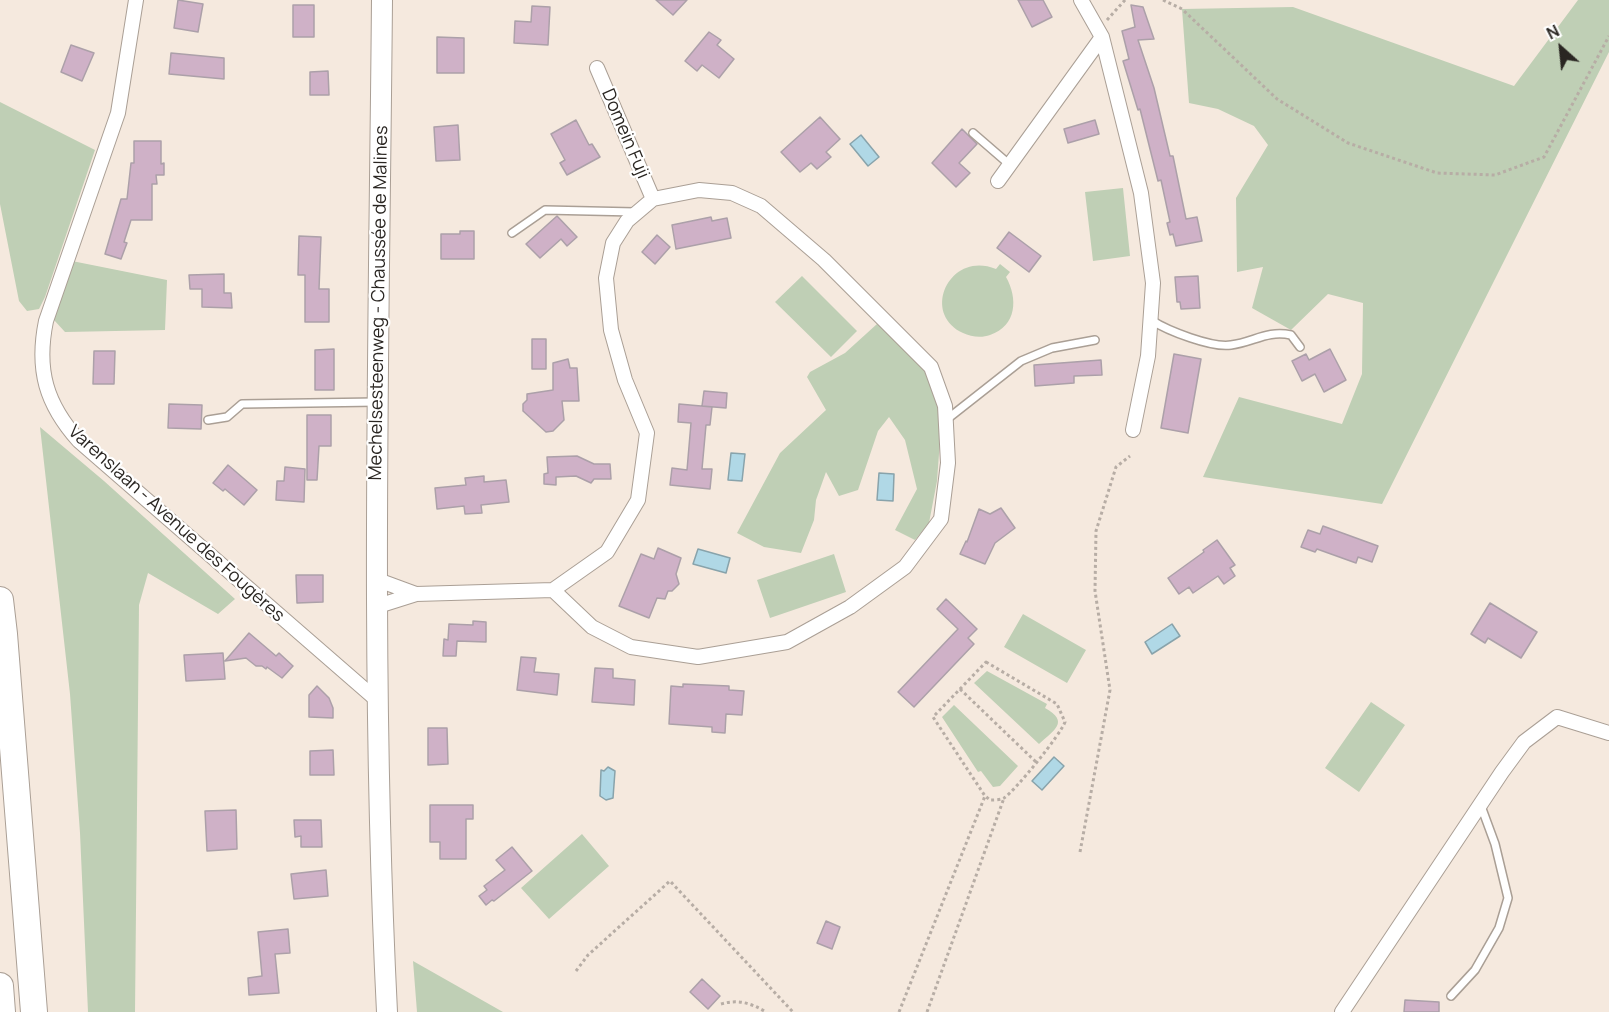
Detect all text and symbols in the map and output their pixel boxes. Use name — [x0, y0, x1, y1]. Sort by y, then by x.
north arrow — [1531, 18, 1591, 78]
text: N — [1543, 20, 1563, 44]
street label: Domein Fuji — [596, 86, 654, 182]
street label: Mechelsesteenweg - Chaussée de Malines — [365, 125, 393, 481]
street label: Varenslaan - Avenue des Fougères — [63, 421, 289, 627]

